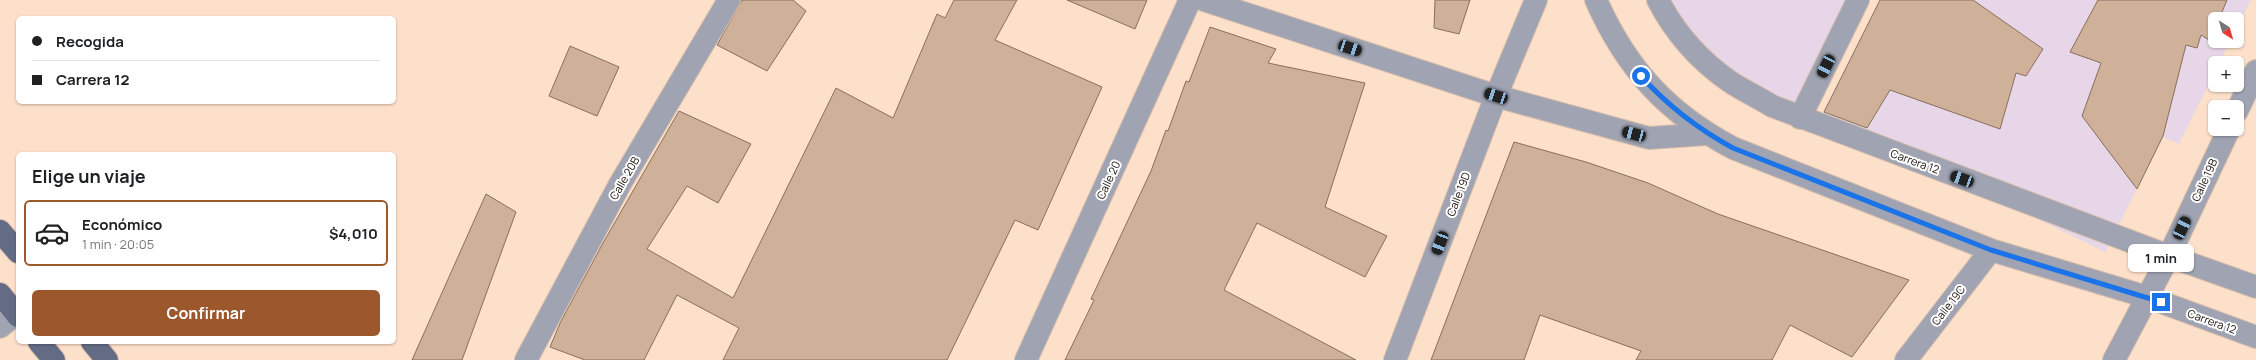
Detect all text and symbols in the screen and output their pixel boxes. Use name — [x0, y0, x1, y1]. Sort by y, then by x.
north arrow — [2208, 12, 2244, 48]
map controls — [2208, 12, 2244, 136]
text: Recogida — [56, 31, 124, 52]
car — [1337, 39, 1363, 57]
car — [1815, 53, 1837, 79]
button: + — [2208, 56, 2244, 92]
route start — [1632, 67, 1650, 85]
text: Carrera 12 — [56, 69, 130, 90]
car — [1483, 87, 1509, 105]
button: − — [2208, 100, 2244, 136]
car — [1621, 125, 1647, 143]
street label: Carrera 12 — [1889, 145, 1941, 177]
street label: Calle 20B — [606, 153, 642, 202]
street label: Calle 19B — [2188, 156, 2221, 204]
street label: Calle 20 — [1093, 158, 1123, 202]
text: Elige un viaje — [32, 164, 146, 188]
car — [1949, 169, 1975, 189]
street label: Calle 19D — [1443, 170, 1473, 218]
text: Económico — [82, 214, 162, 235]
icon: car — [34, 215, 70, 251]
car — [2171, 215, 2193, 241]
text: $4,010 — [329, 223, 378, 244]
car — [1430, 230, 1450, 256]
text: 1 min · 20:05 — [82, 235, 154, 253]
callout: 1 min — [2128, 244, 2194, 272]
text: 1 min — [2145, 249, 2177, 267]
street label: Calle 19C — [1928, 282, 1968, 328]
button: Confirmar — [32, 290, 380, 336]
route end — [2152, 293, 2170, 311]
street label: Carrera 12 — [2186, 305, 2238, 337]

